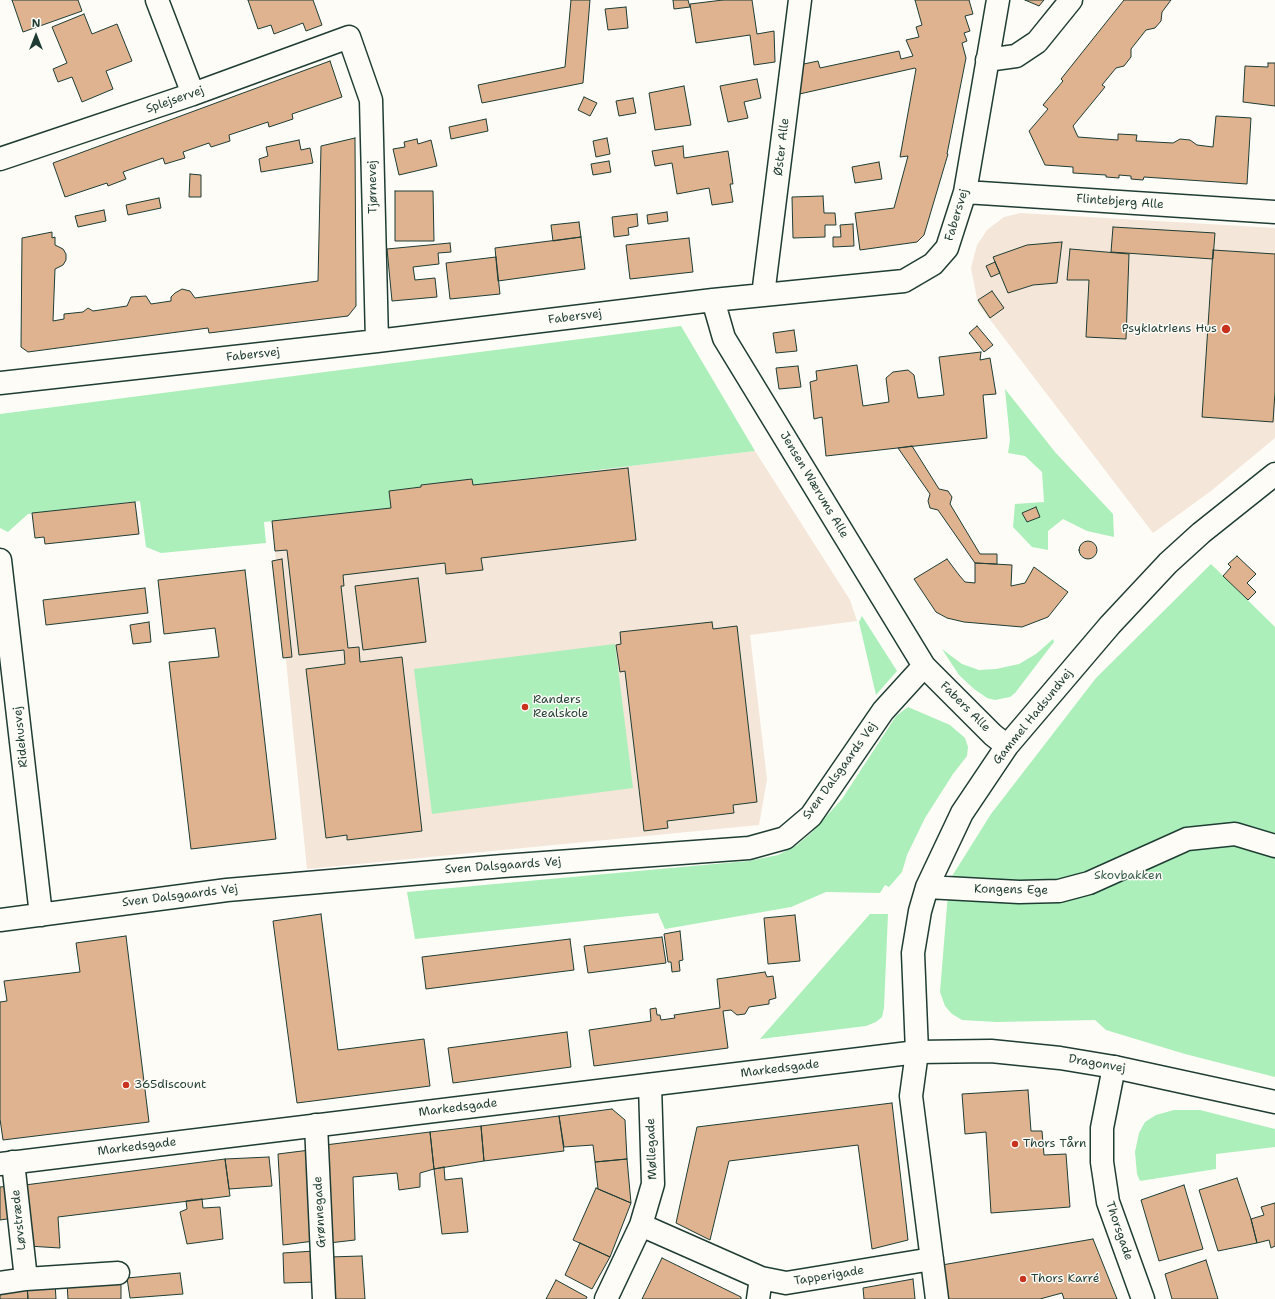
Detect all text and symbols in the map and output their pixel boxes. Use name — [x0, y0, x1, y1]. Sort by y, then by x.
north arrow — [16, 16, 56, 56]
text: N — [32, 16, 40, 31]
street label: Splejservej — [144, 83, 206, 117]
street label: Øster Alle — [771, 117, 793, 177]
street label: Tjørnevej — [365, 160, 381, 214]
street label: Fabersvej — [942, 187, 972, 243]
street label: Flintebjerg Alle — [1076, 192, 1164, 212]
street label: Fabersvej — [547, 307, 603, 327]
place label: Psykiatriens Hus — [1122, 322, 1217, 336]
marker: Psykiatriens Hus — [1220, 323, 1232, 335]
street label: Fabersvej — [225, 345, 281, 365]
street label: Jensen Wærums Alle — [777, 429, 851, 541]
street label: Gammel Hadsundvej — [990, 666, 1076, 768]
street label: Fabers Alle — [937, 679, 993, 735]
place label: Randers Realskole — [533, 693, 588, 721]
marker: Randers Realskole — [520, 702, 530, 712]
street label: Ridehusvej — [11, 706, 31, 768]
street label: Sven Dalsgaards Vej — [800, 720, 880, 822]
street label: Sven Dalsgaards Vej — [444, 855, 562, 877]
park label: Skovbakken — [1094, 869, 1162, 883]
street label: Sven Dalsgaards Vej — [121, 882, 239, 910]
street label: Kongens Ege — [974, 882, 1048, 898]
street label: Dragonvej — [1067, 1052, 1127, 1076]
street label: Markedsgade — [740, 1057, 820, 1081]
place label: 365discount — [134, 1078, 206, 1092]
marker: 365discount — [121, 1080, 131, 1090]
street label: Markedsgade — [418, 1096, 498, 1120]
street label: Møllegade — [644, 1118, 660, 1180]
street label: Markedsgade — [97, 1135, 177, 1159]
place label: Thors Tårn — [1023, 1137, 1086, 1151]
marker: Thors Tårn — [1010, 1139, 1020, 1149]
street label: Grønnegade — [311, 1176, 329, 1248]
street label: Løvstræde — [9, 1189, 29, 1251]
street label: Thorsgade — [1102, 1200, 1136, 1262]
street label: Tapperigade — [793, 1263, 865, 1289]
place label: Thors Karré — [1031, 1272, 1099, 1286]
marker: Thors Karré — [1018, 1274, 1028, 1284]

